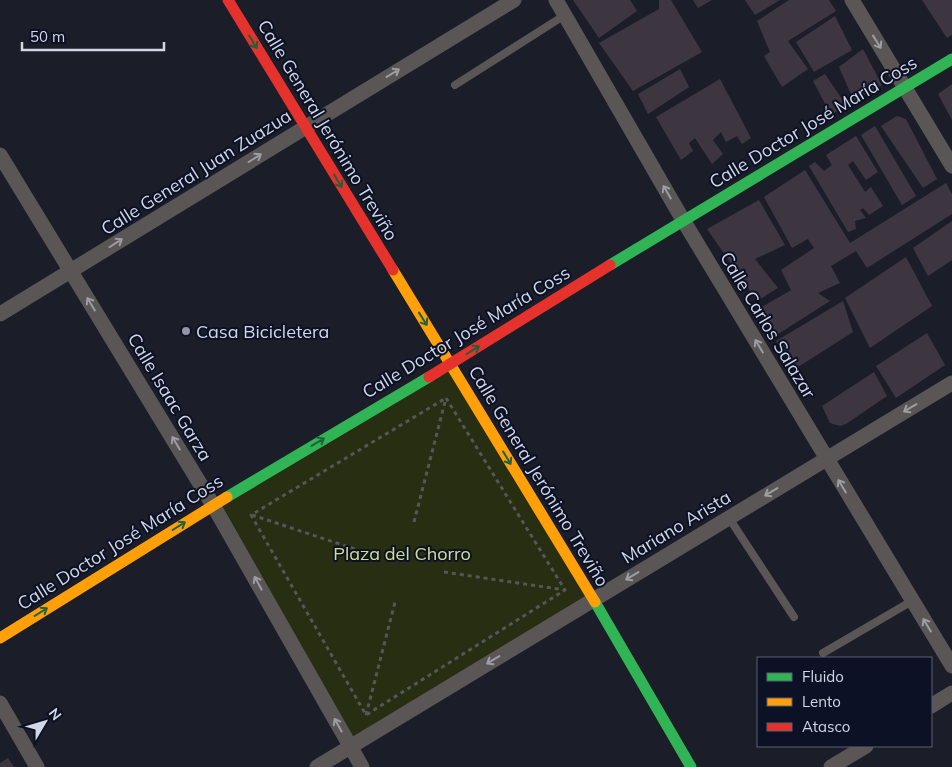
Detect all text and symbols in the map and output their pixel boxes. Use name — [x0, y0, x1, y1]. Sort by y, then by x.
street label: Calle General Jerónimo Treviño — [253, 15, 403, 245]
scale bar — [22, 20, 165, 52]
text: 50 m — [30, 27, 65, 46]
one-way arrow — [248, 34, 258, 48]
one-way arrow — [873, 34, 883, 48]
street label: Calle Doctor José María Coss — [705, 51, 921, 193]
one-way arrow — [386, 68, 400, 78]
street label: Calle General Juan Zuazua — [97, 104, 295, 240]
one-way arrow — [247, 152, 261, 162]
one-way arrow — [333, 173, 343, 187]
one-way arrow — [661, 185, 671, 199]
one-way arrow — [109, 238, 123, 248]
street label: Calle Carlos Salazar — [715, 247, 821, 403]
street label: Calle Doctor José María Coss — [358, 261, 574, 403]
one-way arrow — [86, 298, 96, 312]
one-way arrow — [418, 311, 428, 325]
place label: Casa Bicicletera — [196, 320, 329, 343]
marker: Casa Bicicletera — [180, 325, 192, 337]
street label: Calle Isaac Garza — [123, 329, 217, 465]
one-way arrow — [753, 340, 763, 354]
one-way arrow — [466, 344, 480, 355]
street label: Calle General Jerónimo Treviño — [464, 361, 614, 591]
one-way arrow — [904, 403, 918, 413]
one-way arrow — [170, 437, 180, 451]
one-way arrow — [311, 437, 326, 447]
one-way arrow — [503, 450, 513, 464]
street label: Calle Doctor José María Coss — [13, 469, 227, 615]
one-way arrow — [837, 479, 847, 493]
street label: Mariano Arista — [617, 485, 735, 569]
one-way arrow — [765, 487, 779, 497]
one-way arrow — [172, 520, 186, 530]
park label: Plaza del Chorro — [333, 542, 471, 565]
one-way arrow — [626, 571, 640, 581]
one-way arrow — [252, 577, 262, 591]
one-way arrow — [34, 606, 48, 616]
one-way arrow — [921, 618, 931, 632]
one-way arrow — [487, 656, 501, 666]
legend — [757, 657, 932, 747]
text: Fluido — [802, 667, 844, 686]
text: Lento — [802, 692, 841, 711]
north arrow — [20, 697, 70, 747]
text: N — [45, 704, 66, 724]
text: Atasco — [802, 717, 850, 736]
one-way arrow — [332, 718, 342, 732]

